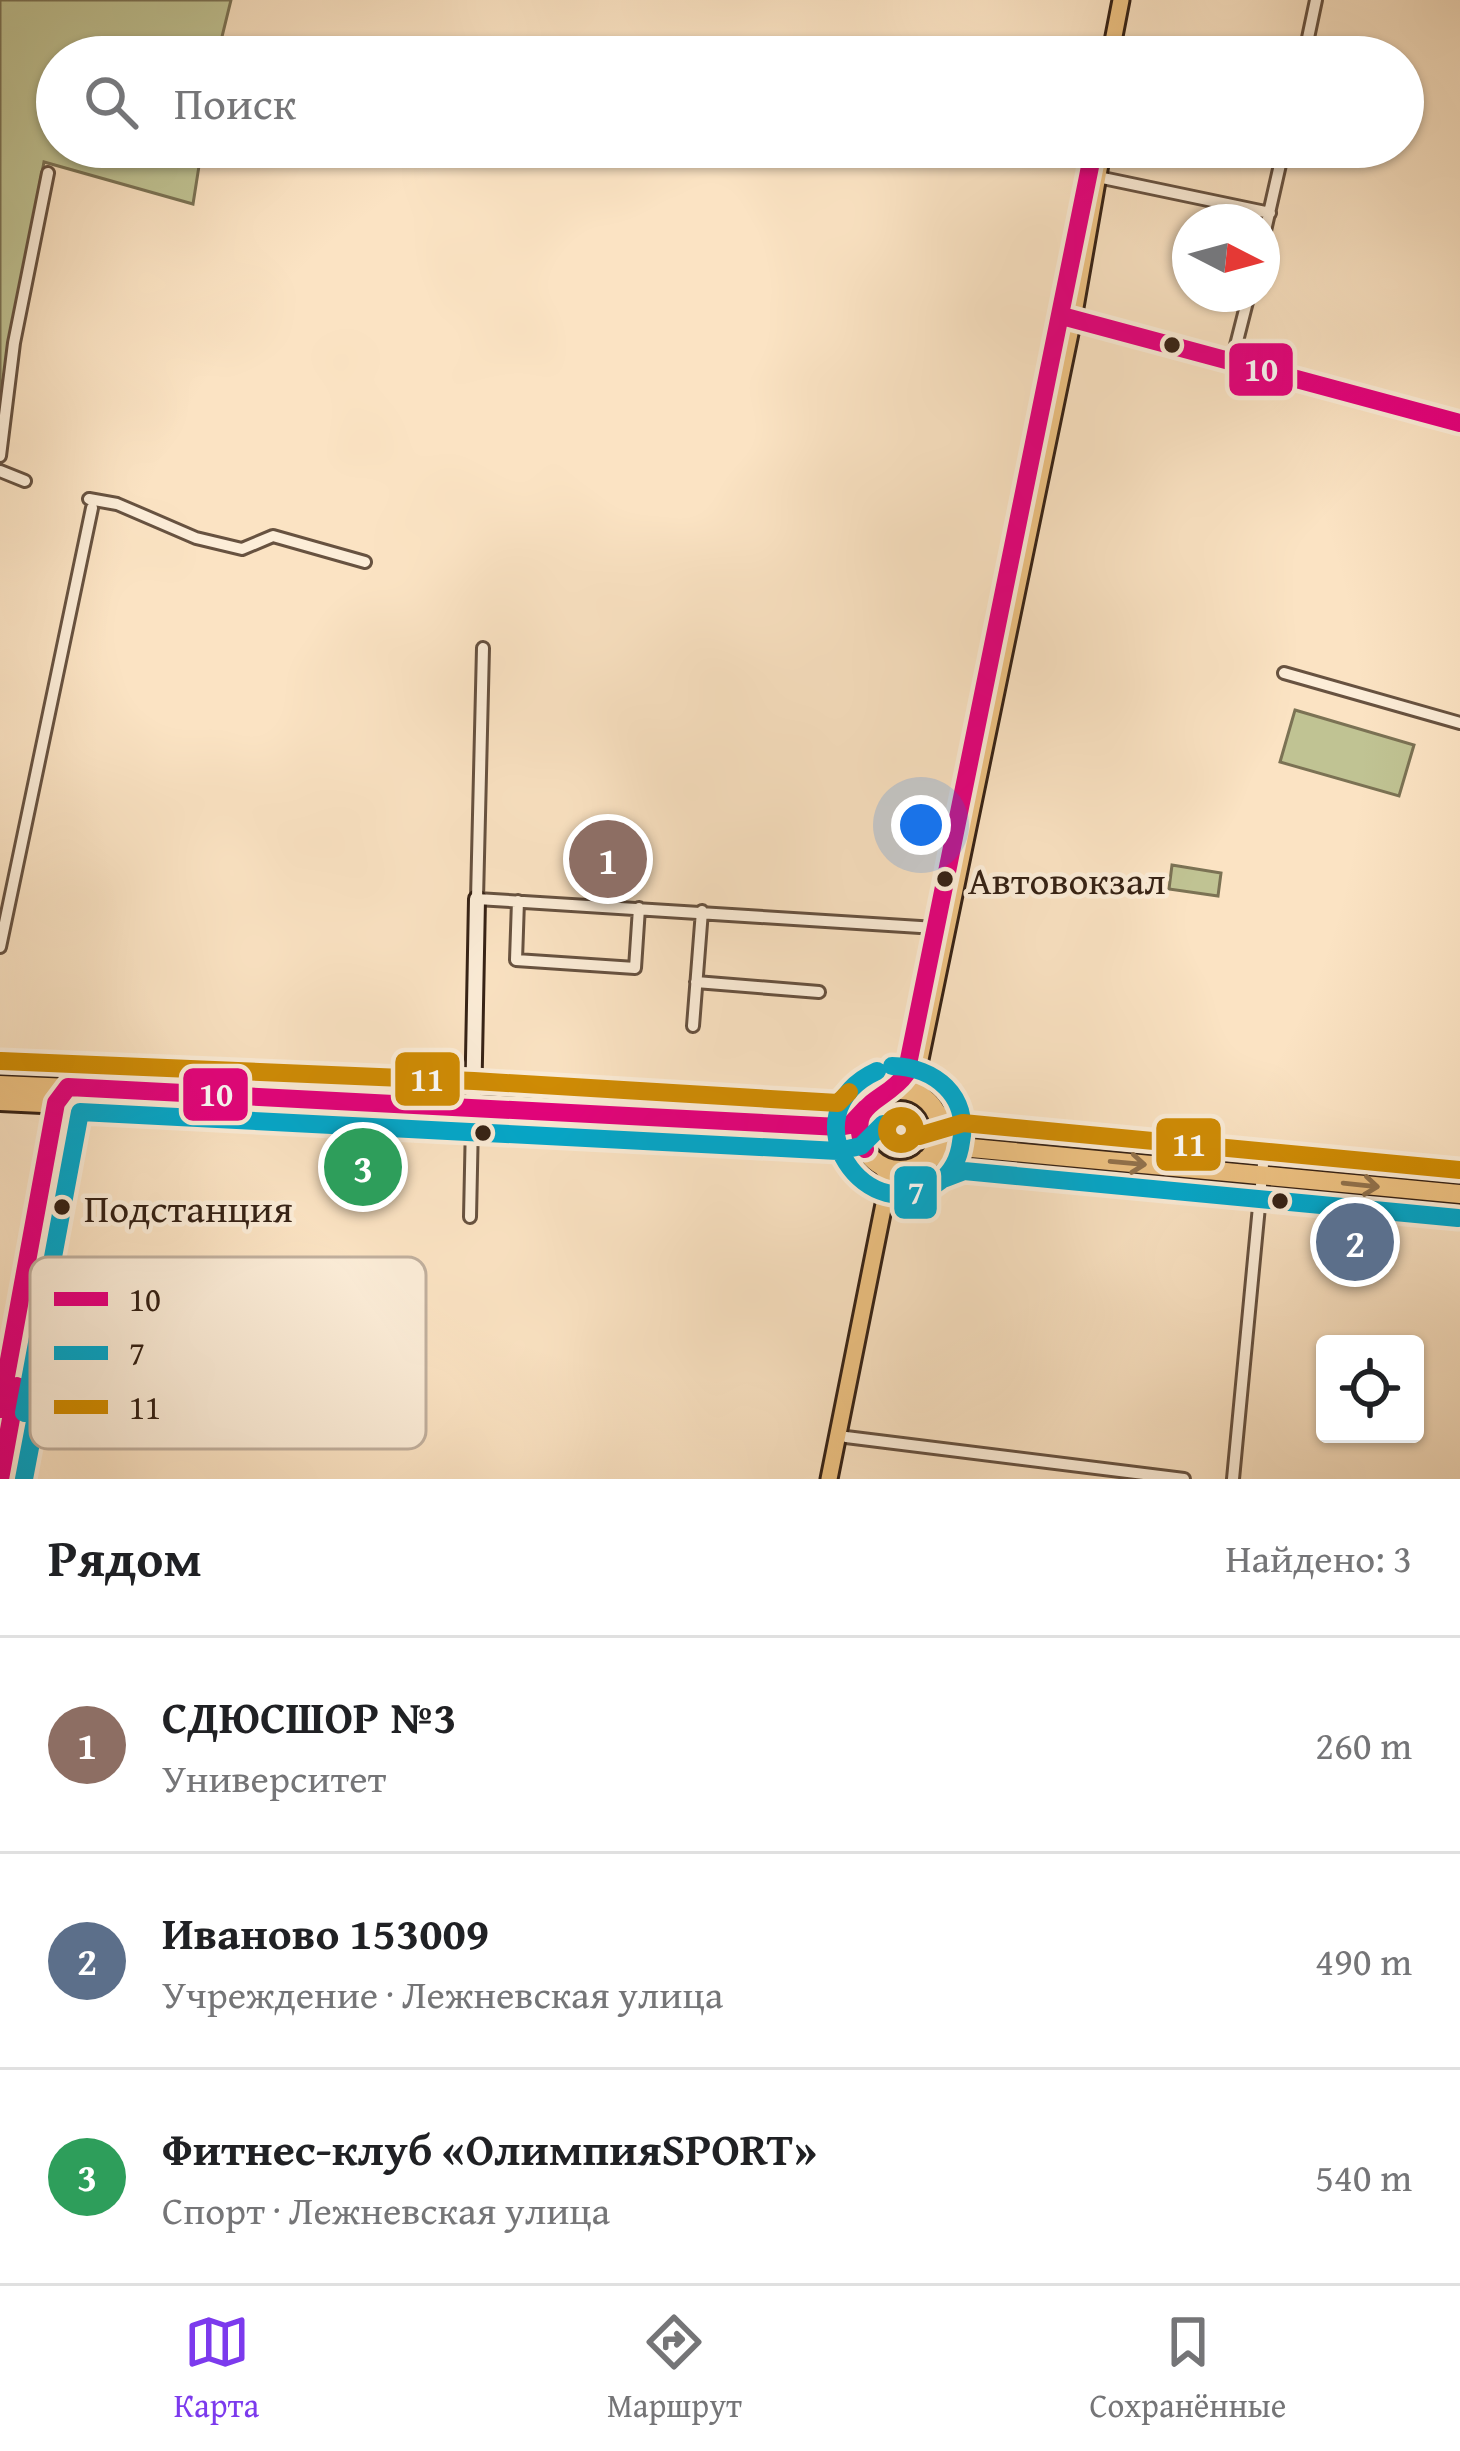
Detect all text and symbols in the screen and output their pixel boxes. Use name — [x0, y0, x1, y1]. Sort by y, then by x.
search box — [36, 36, 1424, 168]
icon: search — [78, 69, 144, 135]
text: Поиск — [174, 70, 296, 135]
north arrow — [1172, 204, 1280, 312]
unlabelled marker — [1161, 334, 1183, 356]
line badge: 10 — [1227, 341, 1295, 398]
text: 10 — [1244, 345, 1278, 393]
your location — [891, 795, 951, 855]
pin: 1 — [569, 814, 647, 904]
place label: Автовокзал — [968, 851, 1166, 908]
marker: Автовокзал — [934, 868, 956, 890]
line badge: 11 — [393, 1050, 462, 1108]
text: 11 — [410, 1055, 444, 1103]
line badge: 10 — [181, 1066, 250, 1123]
text: 10 — [199, 1070, 233, 1118]
line badge: 11 — [1154, 1116, 1223, 1173]
text: 11 — [1172, 1120, 1206, 1168]
pin: 3 — [324, 1122, 402, 1212]
unlabelled marker — [472, 1122, 494, 1144]
one-way arrow — [1108, 1152, 1147, 1175]
line badge: 7 — [892, 1164, 939, 1221]
text: 7 — [907, 1168, 925, 1216]
one-way arrow — [1341, 1174, 1380, 1197]
place label: Подстанция — [84, 1179, 293, 1236]
unlabelled marker — [1269, 1190, 1291, 1212]
marker: Подстанция — [51, 1196, 73, 1218]
pin: 2 — [1316, 1197, 1394, 1287]
legend — [30, 1257, 426, 1449]
text: 10 — [129, 1275, 161, 1323]
text: 7 — [129, 1329, 145, 1377]
map controls — [1316, 1335, 1424, 1443]
button: locate — [1316, 1335, 1424, 1443]
text: 11 — [129, 1383, 161, 1431]
text: Рядом — [48, 1520, 202, 1595]
text: Найдено: 3 — [1225, 1529, 1412, 1586]
text: СДЮСШОР №3 — [162, 1684, 457, 1749]
text: 1 — [77, 1716, 97, 1773]
text: 260 m — [1315, 1716, 1412, 1773]
text: Университет — [162, 1749, 386, 1806]
text: Иваново 153009 — [162, 1900, 489, 1965]
text: 2 — [77, 1932, 97, 1989]
text: 490 m — [1315, 1932, 1412, 1989]
text: Учреждение · Лежневская улица — [162, 1965, 723, 2022]
text: Фитнес-клуб «ОлимпияSPORT» — [162, 2116, 817, 2181]
text: 3 — [77, 2148, 97, 2205]
text: 540 m — [1315, 2148, 1412, 2205]
text: Спорт · Лежневская улица — [162, 2181, 610, 2238]
tab: Карта — [174, 2309, 259, 2429]
tab: Маршрут — [607, 2309, 742, 2429]
tab: Сохранённые — [1090, 2309, 1286, 2429]

